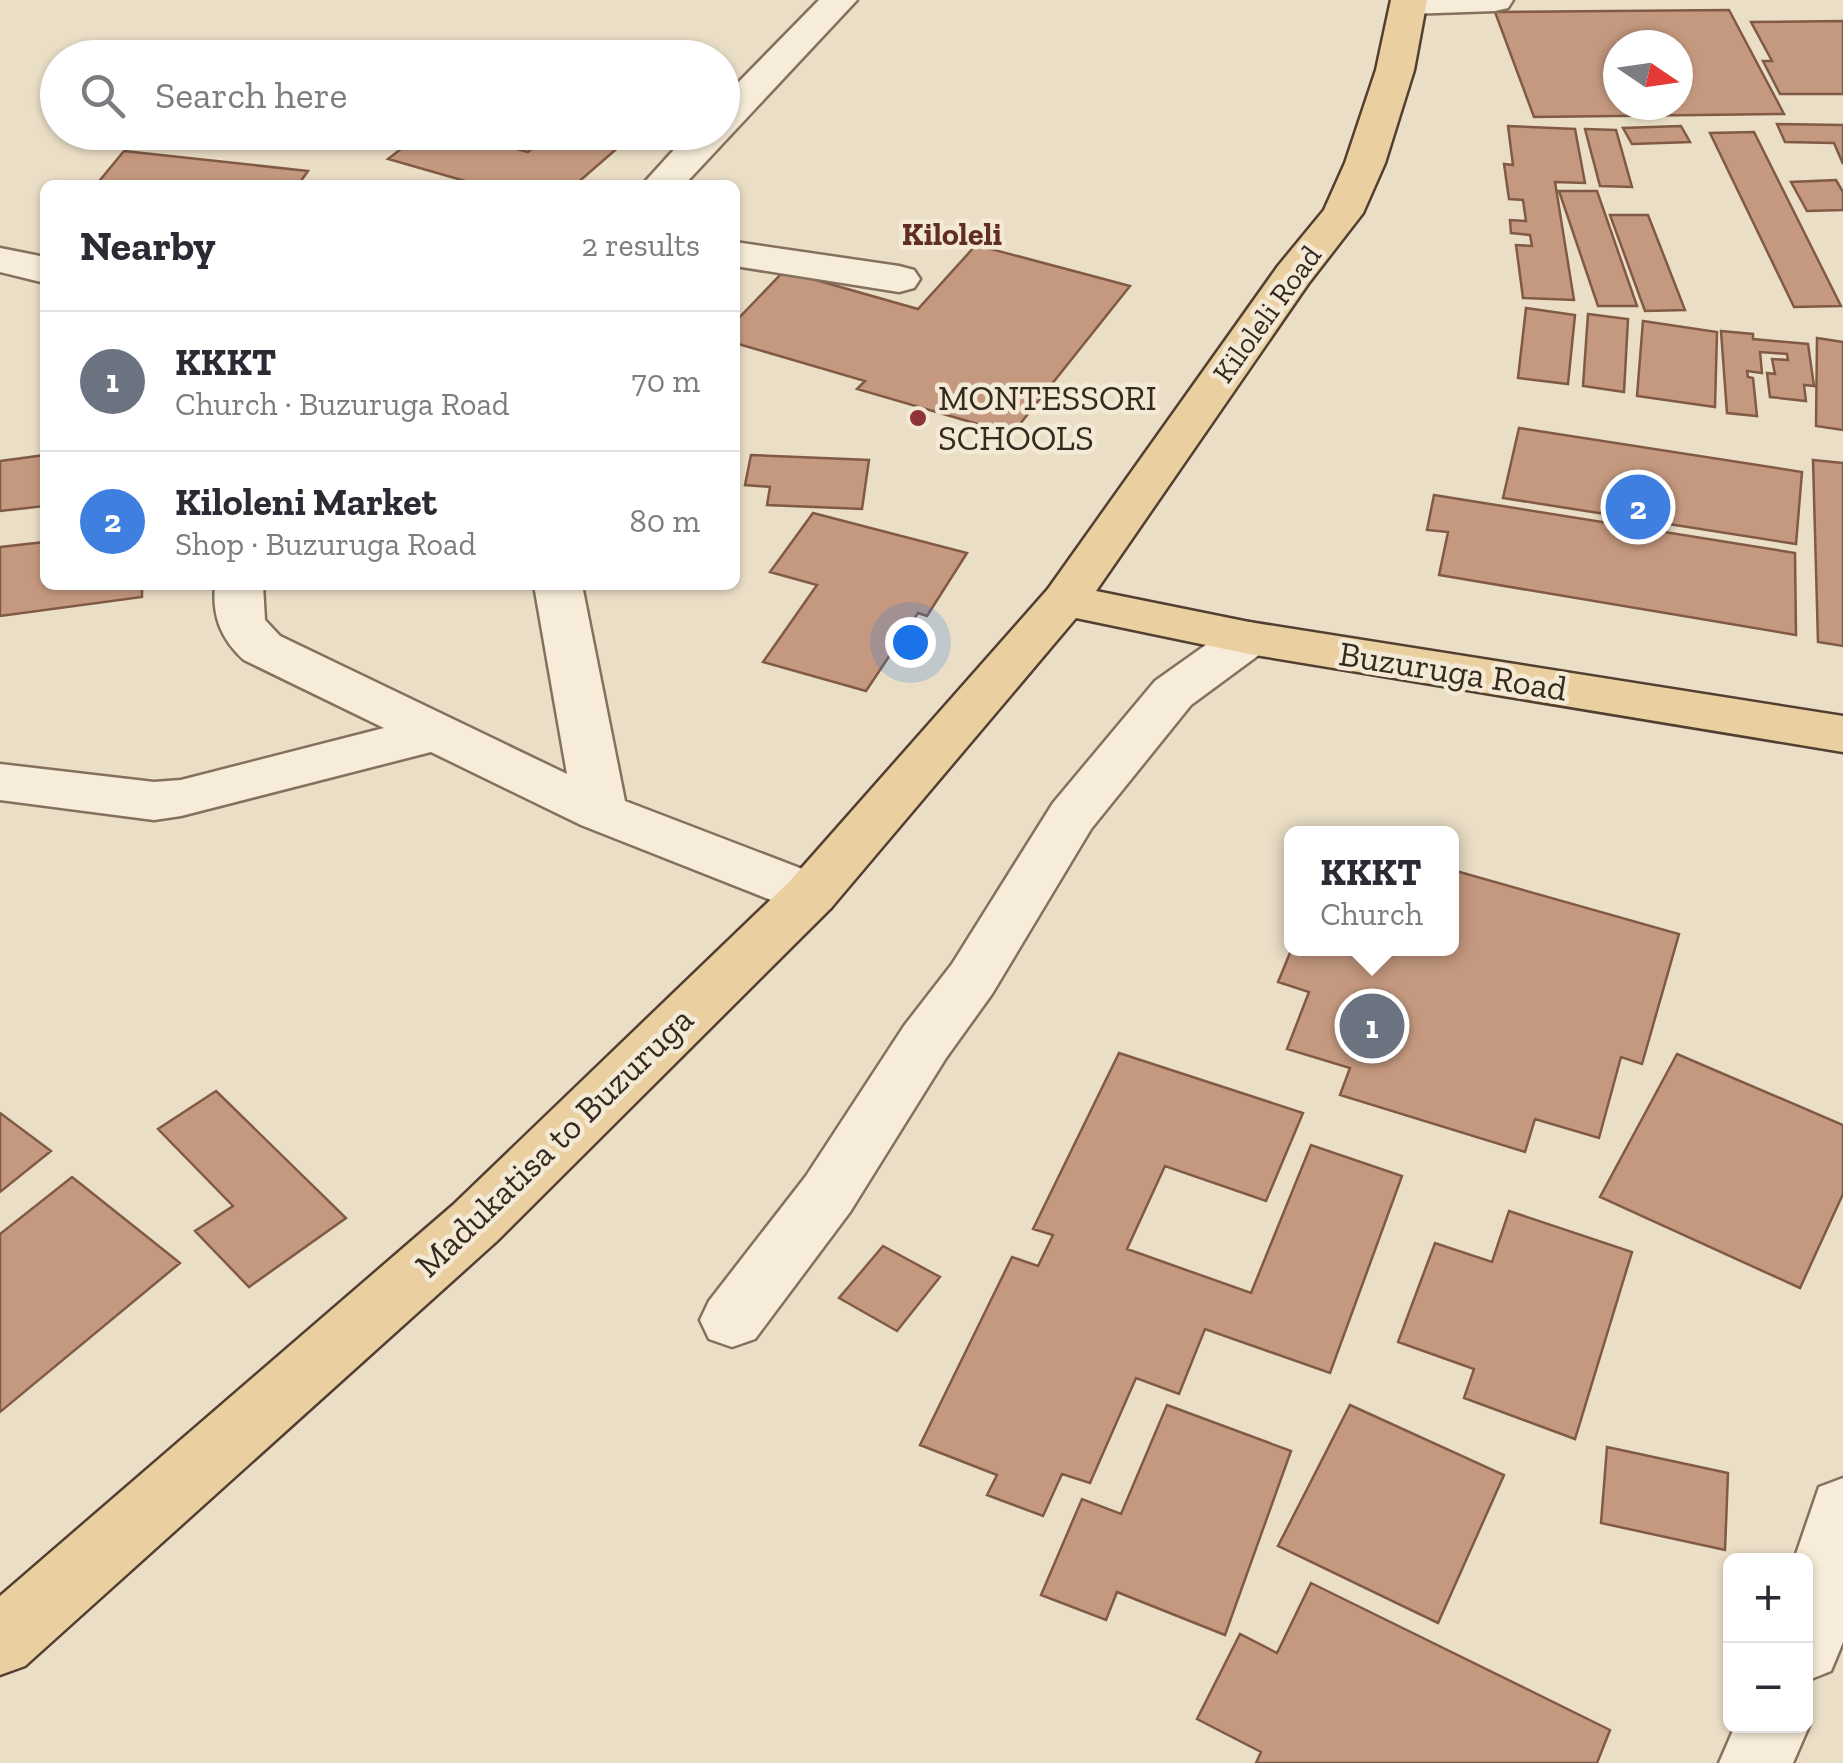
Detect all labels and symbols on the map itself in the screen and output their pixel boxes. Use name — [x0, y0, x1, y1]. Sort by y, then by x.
north arrow — [1603, 30, 1693, 120]
district label: Kiloleli — [902, 215, 1002, 253]
street label: Kiloleli Road — [1205, 238, 1329, 390]
place label: MONTESSORI SCHOOLS — [938, 377, 1157, 459]
marker: MONTESSORI SCHOOLS — [907, 407, 929, 429]
pin: 2 — [1606, 470, 1670, 544]
your location — [885, 617, 936, 668]
street label: Buzuruga Road — [1336, 632, 1570, 710]
pin: 1 — [1340, 988, 1404, 1064]
street label: Madukatisa to Buzuruga — [406, 998, 702, 1286]

